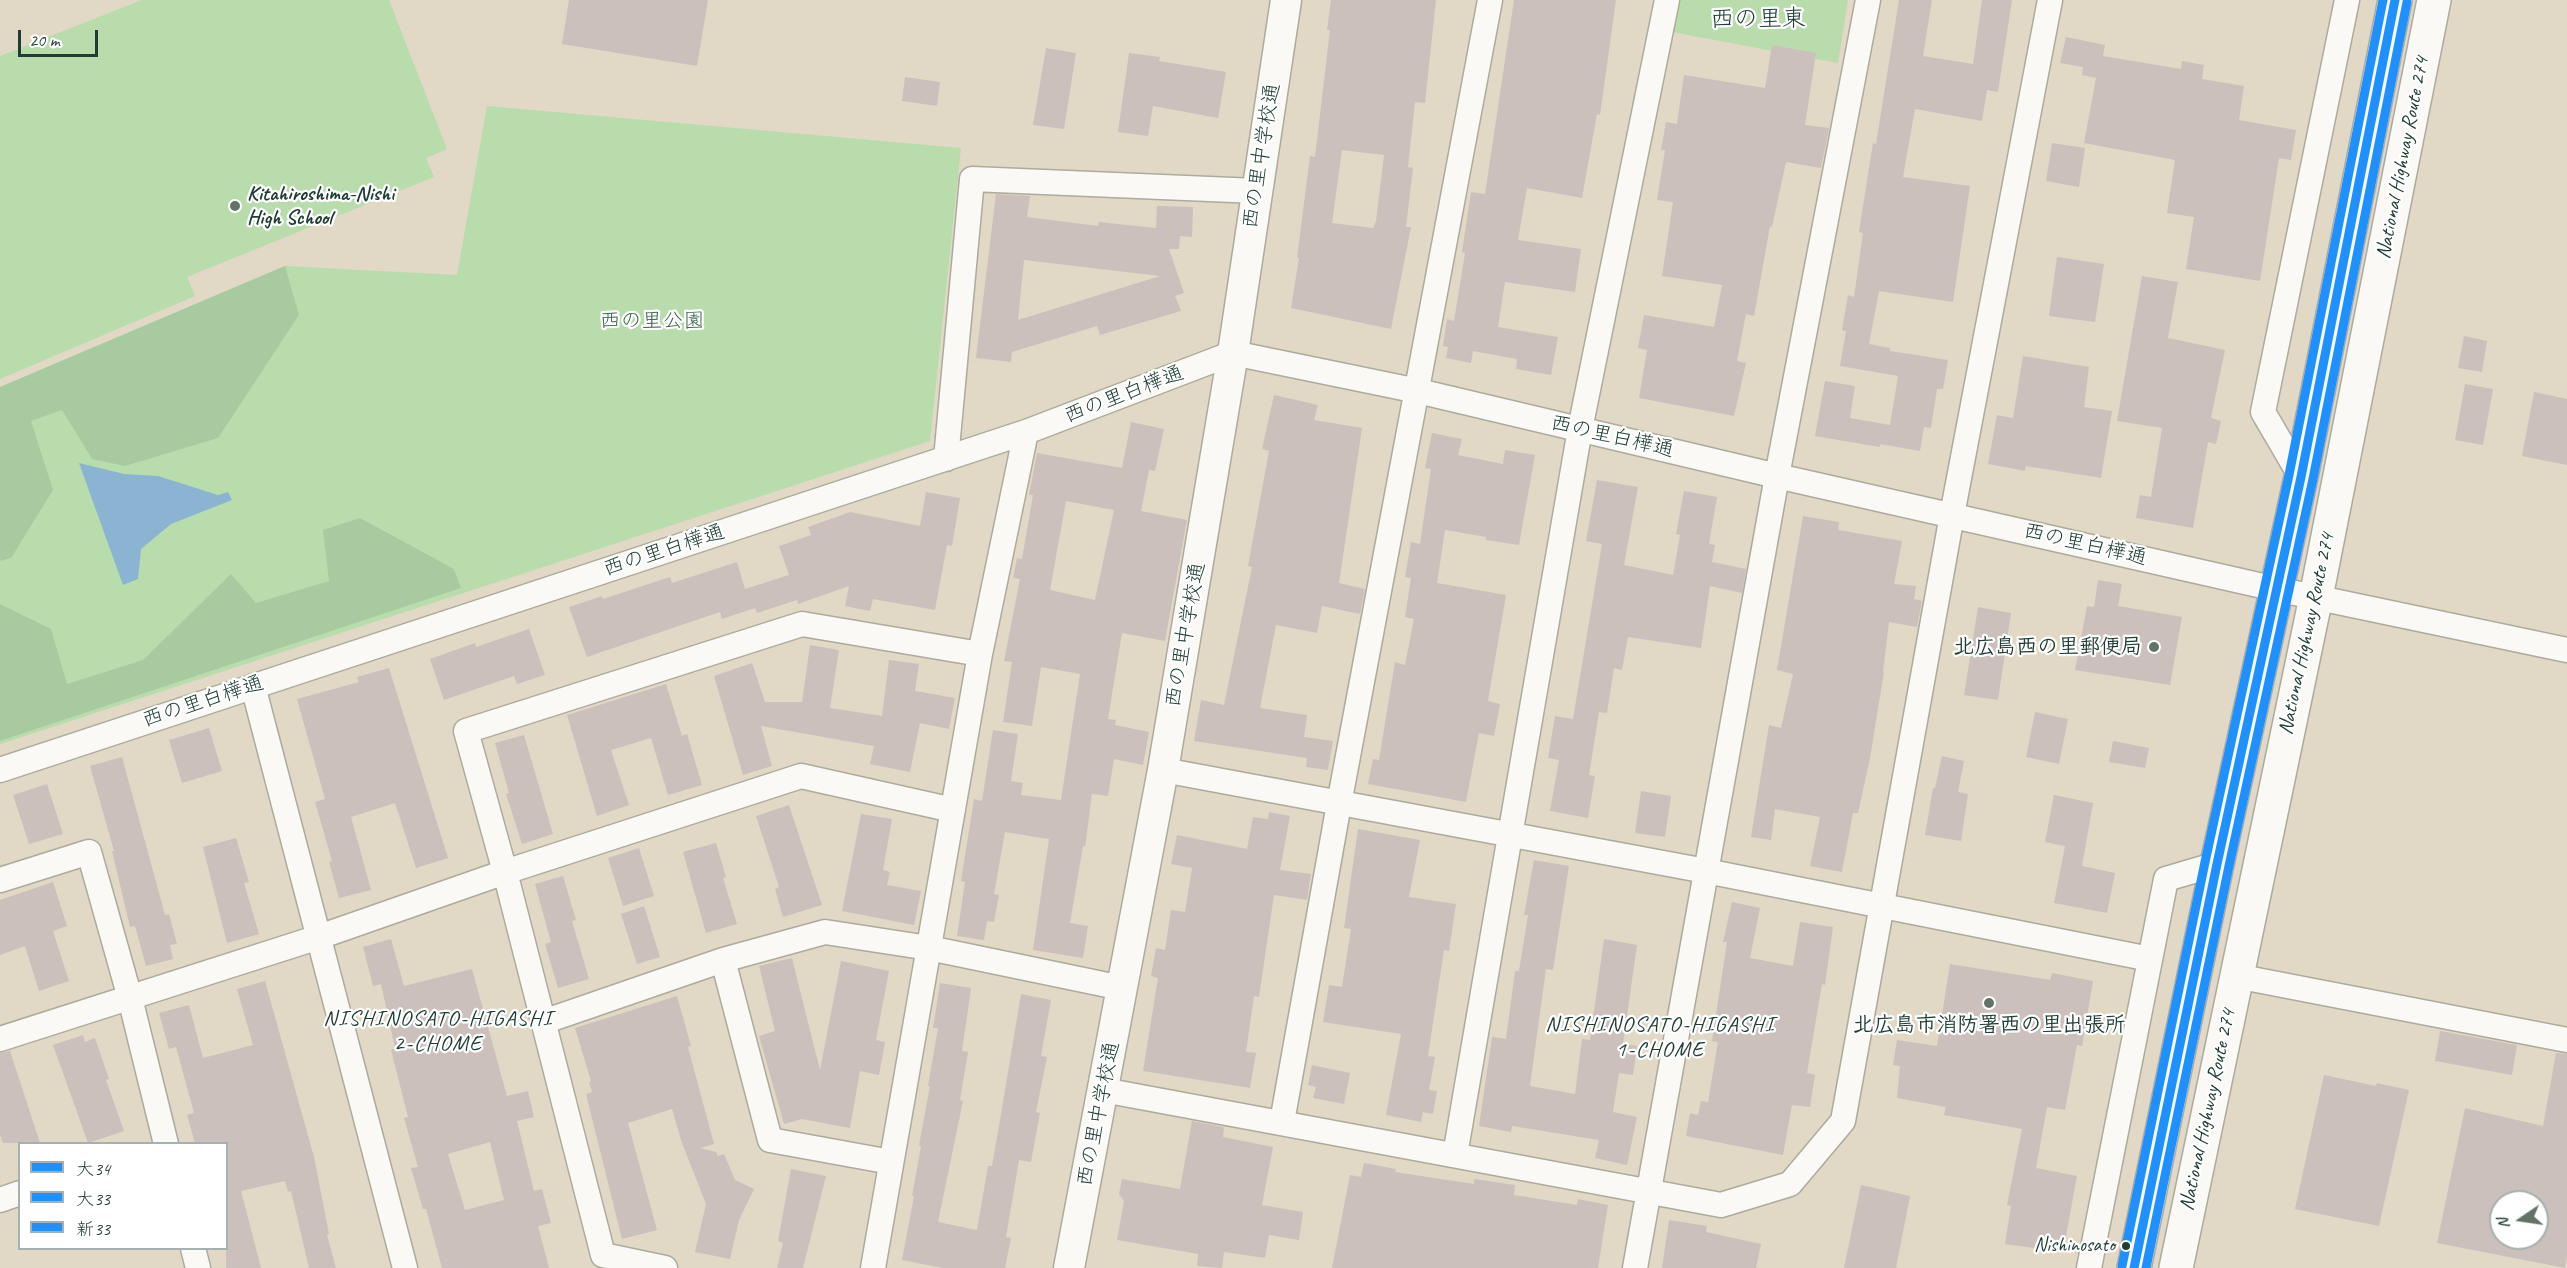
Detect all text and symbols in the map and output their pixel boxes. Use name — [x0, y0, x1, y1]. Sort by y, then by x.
district label: 西の里東 — [1710, 6, 1806, 34]
scale bar — [21, 18, 100, 56]
text: 20 m — [29, 29, 60, 51]
street label: National Highway Route 274 — [2371, 55, 2435, 261]
street label: 西の里中学校通 — [1238, 81, 1286, 231]
place label: Kitahiroshima-Nishi High School — [247, 181, 394, 231]
marker: Kitahiroshima-Nishi High School — [228, 199, 242, 213]
park label: 西の里公園 — [600, 308, 704, 334]
street label: 西の里白樺通 — [1061, 361, 1187, 429]
street label: 西の里白樺通 — [1548, 411, 1676, 463]
street label: 西の里白樺通 — [2021, 519, 2149, 571]
street label: 西の里白樺通 — [600, 520, 728, 582]
street label: National Highway Route 274 — [2273, 531, 2341, 737]
street label: 西の里中学校通 — [1161, 560, 1211, 710]
place label: 北広島西の里郵便局 — [1953, 634, 2142, 660]
marker: 北広島西の里郵便局 — [2147, 640, 2161, 654]
street label: 西の里白樺通 — [139, 671, 267, 733]
marker: 北広島市消防署西の里出張所 — [1982, 996, 1996, 1010]
district label: NISHINOSATO-HIGASHI 2-CHOME — [324, 1006, 552, 1058]
street label: National Highway Route 274 — [2174, 1007, 2242, 1213]
district label: NISHINOSATO-HIGASHI 1-CHOME — [1546, 1012, 1774, 1064]
place label: 北広島市消防署西の里出張所 — [1853, 1012, 2125, 1038]
street label: 西の里中学校通 — [1073, 1039, 1125, 1189]
legend — [18, 1142, 228, 1250]
text: 大34 — [76, 1158, 110, 1180]
text: 大33 — [76, 1188, 110, 1210]
north arrow — [2489, 1190, 2549, 1250]
text: N — [2493, 1217, 2514, 1231]
text: 新33 — [76, 1218, 110, 1240]
place label: Nishinosato — [2034, 1234, 2115, 1258]
marker: Nishinosato — [2120, 1240, 2132, 1252]

